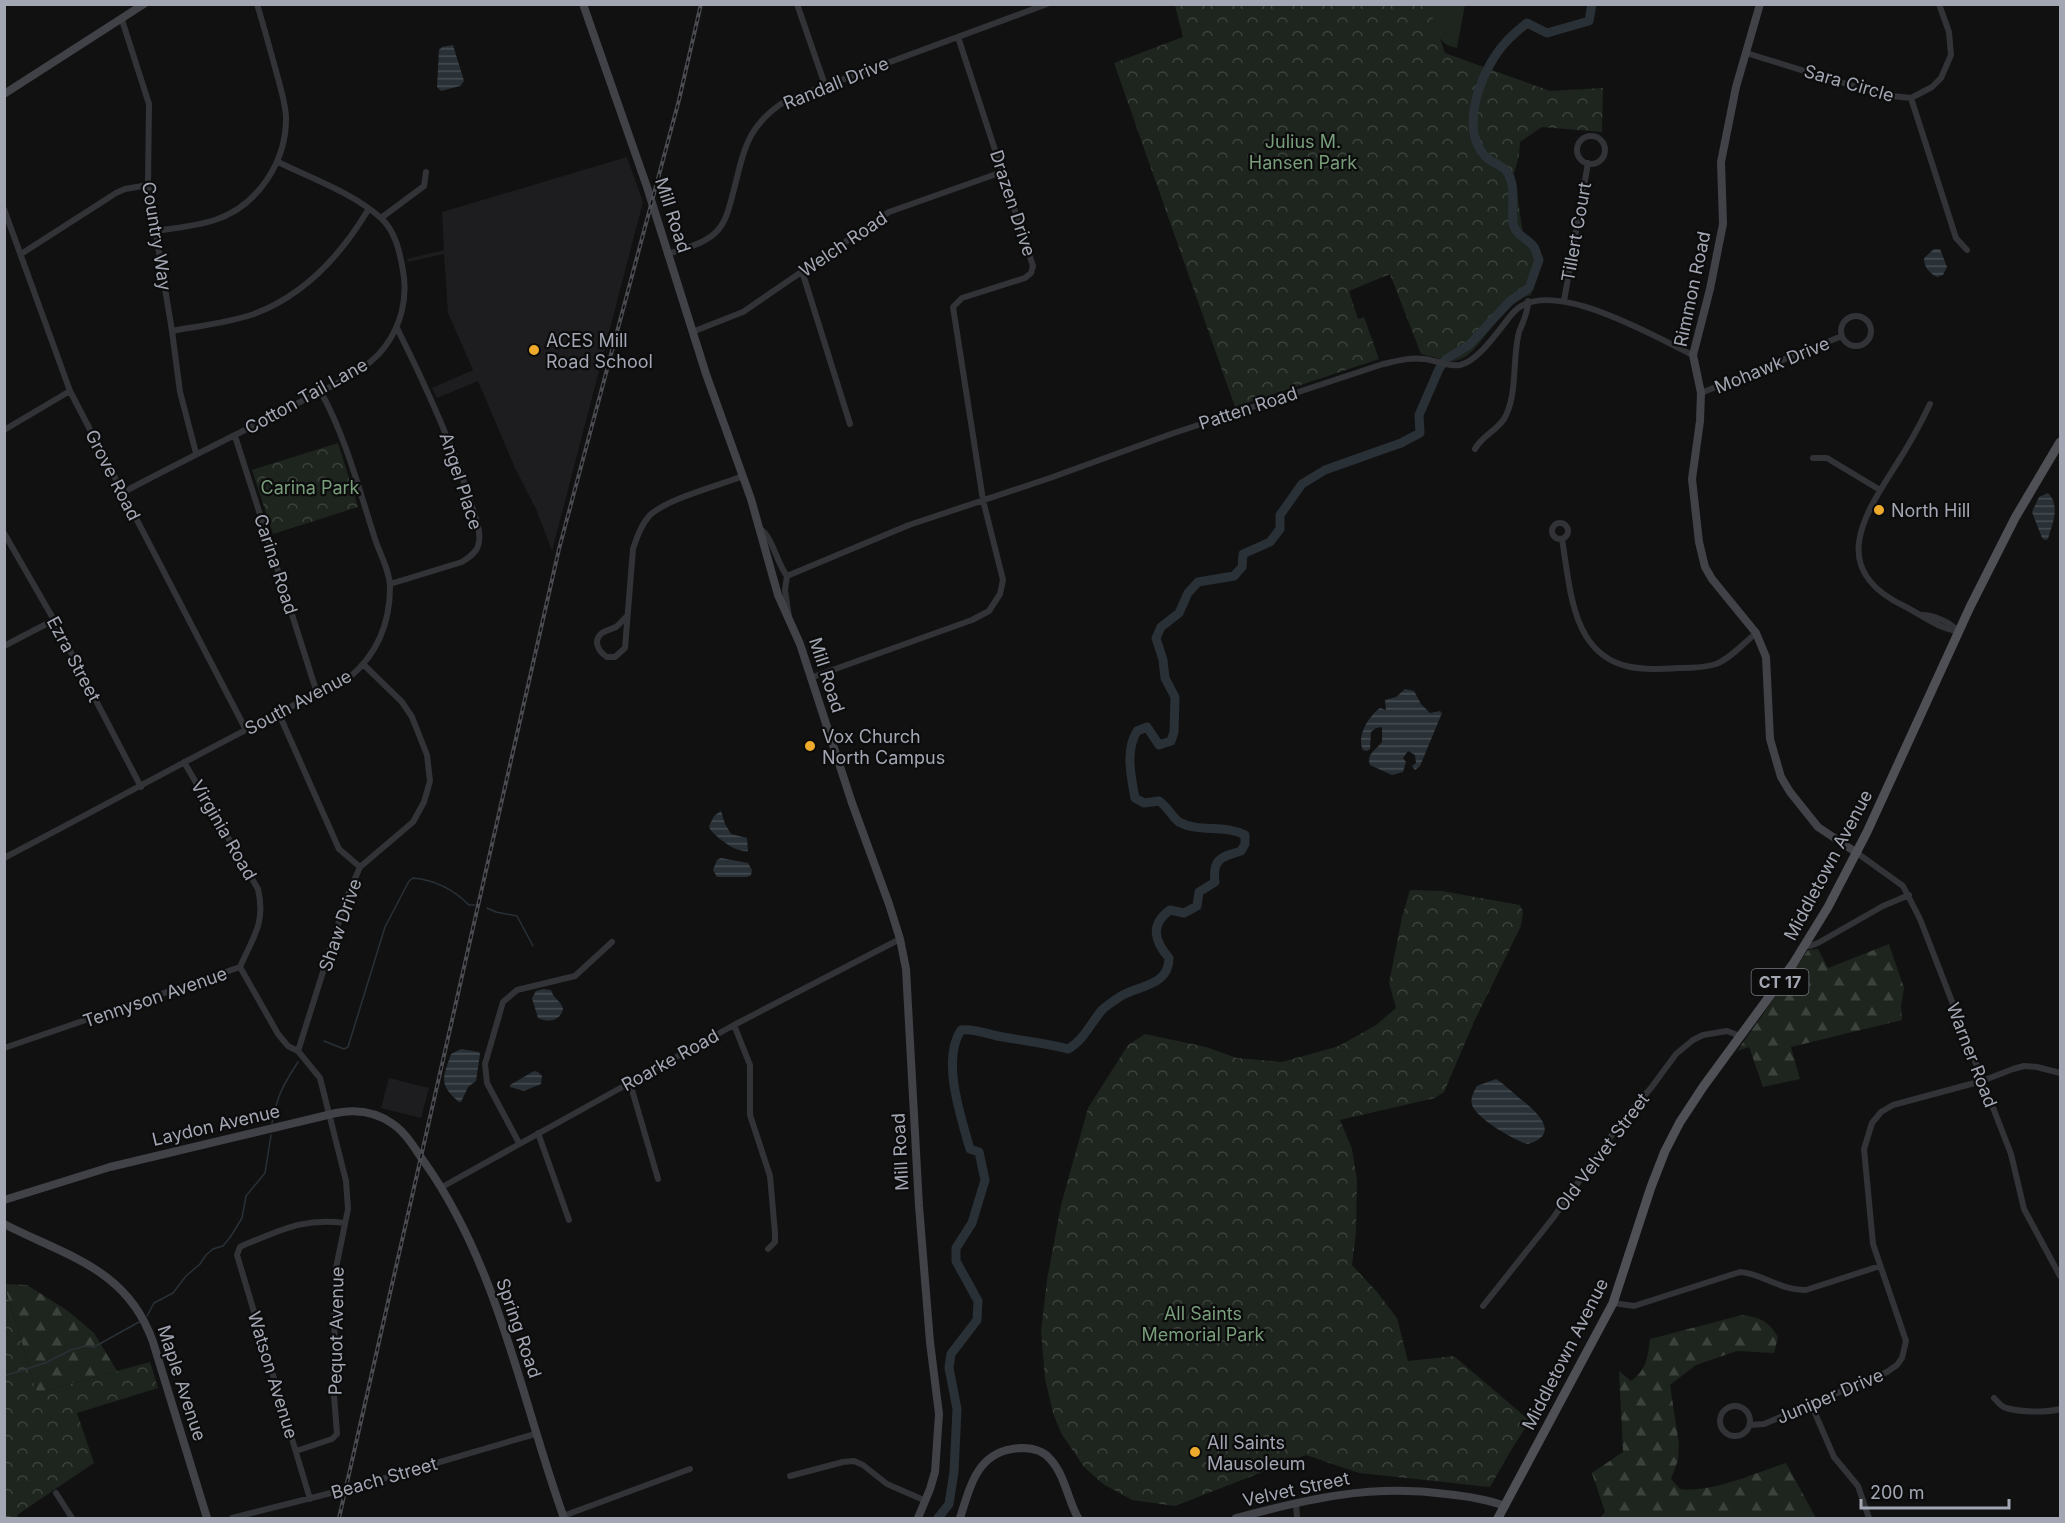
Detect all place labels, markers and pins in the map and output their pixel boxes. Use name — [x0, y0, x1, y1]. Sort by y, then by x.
place label: ACES Mill Road School — [546, 330, 653, 372]
marker: ACES Mill Road School — [527, 343, 541, 357]
place label: North Hill — [1891, 500, 1970, 521]
marker: North Hill — [1872, 503, 1886, 517]
place label: Vox Church North Campus — [822, 726, 945, 768]
marker: Vox Church North Campus — [803, 739, 817, 753]
place label: All Saints Mausoleum — [1207, 1432, 1306, 1474]
marker: All Saints Mausoleum — [1188, 1445, 1202, 1459]

